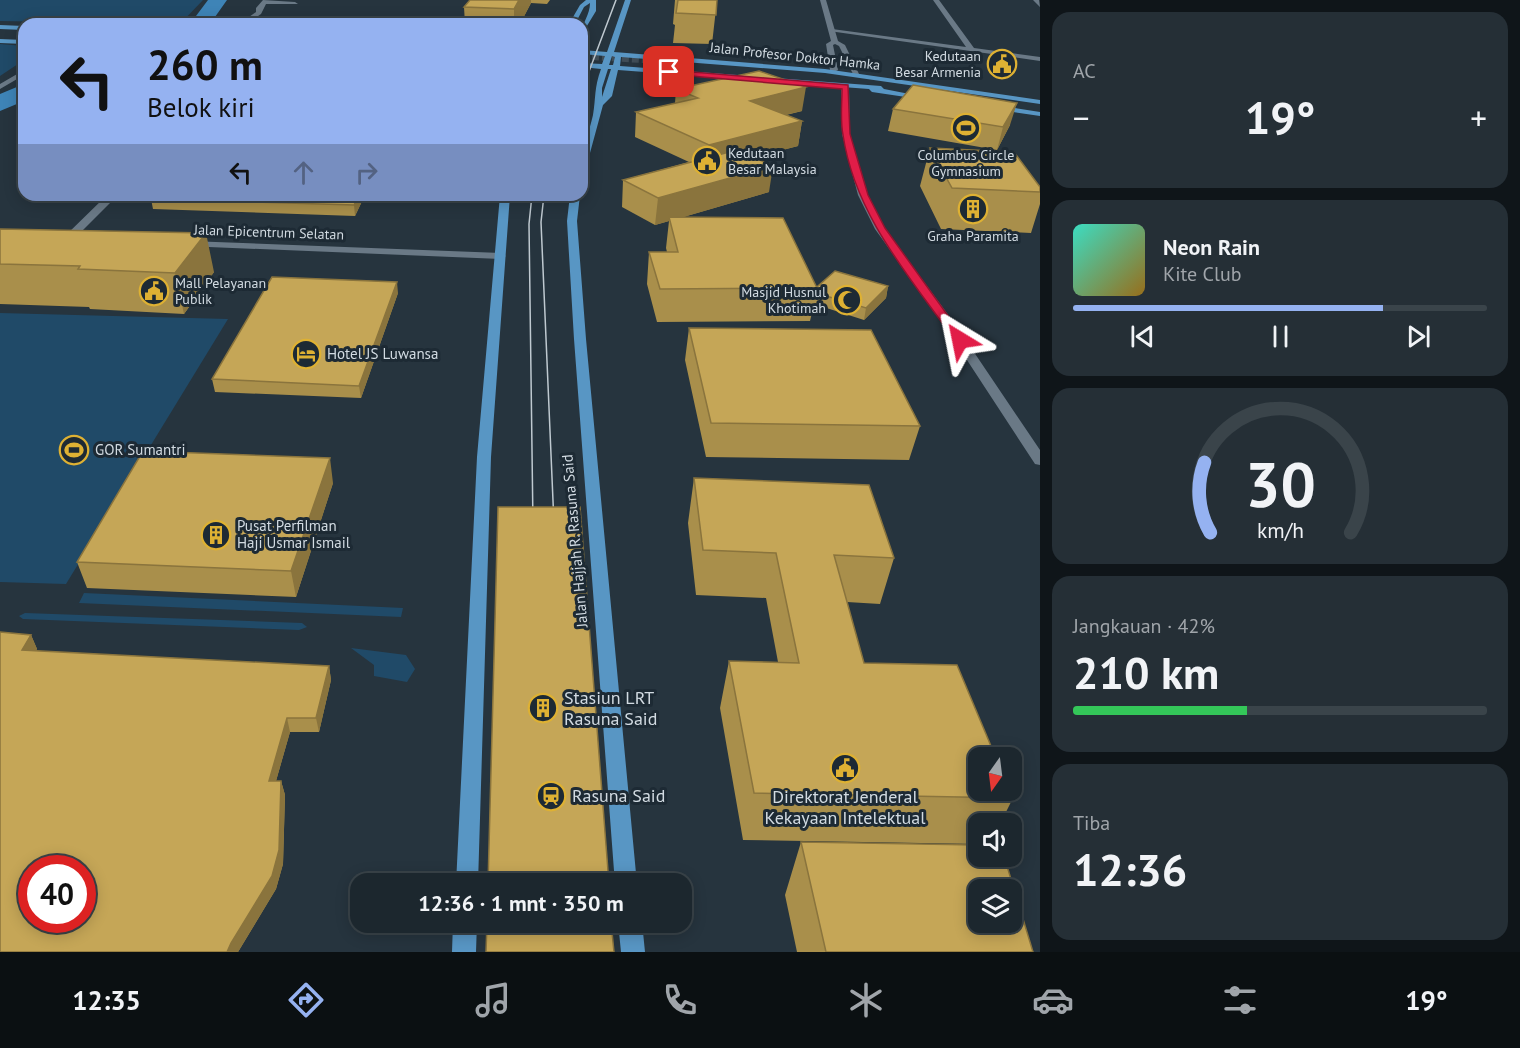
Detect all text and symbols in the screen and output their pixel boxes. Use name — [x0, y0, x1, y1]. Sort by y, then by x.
text: 260 m — [147, 37, 263, 92]
street label: Jalan Profesor Doktor Hamka — [708, 38, 881, 74]
icon: left — [48, 42, 126, 120]
pin — [643, 46, 694, 97]
place label: Kedutaan Besar Armenia — [895, 47, 981, 81]
public building icon: Kedutaan Besar Armenia — [986, 48, 1018, 80]
icon: arrive — [652, 55, 685, 88]
text: AC — [1073, 58, 1096, 84]
text: 19° — [1245, 88, 1315, 146]
text: Belok kiri — [147, 90, 255, 124]
text: − — [1073, 96, 1090, 139]
text: + — [1470, 96, 1487, 139]
sports icon: Columbus Circle Gymnasium — [950, 112, 982, 144]
place label: Kedutaan Besar Malaysia — [728, 144, 817, 178]
public building icon: Kedutaan Besar Malaysia — [691, 145, 723, 177]
place label: Columbus Circle Gymnasium — [918, 146, 1014, 180]
icon: left — [224, 156, 257, 189]
icon: ahead — [287, 156, 320, 189]
icon: right — [350, 156, 383, 189]
building icon: Graha Paramita — [957, 193, 989, 225]
street label: Jalan Epicentrum Selatan — [193, 220, 344, 244]
place label: Graha Paramita — [927, 227, 1019, 245]
text: Neon Rain — [1163, 233, 1260, 261]
text: Kite Club — [1163, 261, 1241, 287]
place label: Mall Pelayanan Publik — [175, 274, 266, 308]
public building icon: Mall Pelayanan Publik — [138, 275, 170, 307]
place label: Masjid Husnul Khotimah — [741, 283, 826, 317]
mosque icon: Masjid Husnul Khotimah — [831, 284, 863, 316]
position arrow — [928, 308, 992, 372]
icon: previous — [1126, 320, 1159, 353]
icon: pause — [1264, 320, 1297, 353]
icon: next — [1402, 320, 1435, 353]
hotel icon: Hotel JS Luwansa — [290, 338, 322, 370]
place label: Hotel JS Luwansa — [327, 344, 438, 363]
sports icon: GOR Sumantri — [58, 434, 90, 466]
place label: GOR Sumantri — [95, 440, 185, 459]
text: 30 — [1245, 443, 1315, 524]
street label: Jalan Hajjah R. Rasuna Said — [557, 454, 592, 629]
place label: Pusat Perfilman Haji Usmar Ismail — [237, 516, 351, 552]
text: km/h — [1256, 516, 1303, 544]
building icon: Pusat Perfilman Haji Usmar Ismail — [200, 519, 232, 551]
text: Jangkauan · 42% — [1073, 613, 1215, 639]
text: 210 km — [1073, 643, 1219, 701]
place label: Stasiun LRT Rasuna Said — [564, 686, 657, 730]
building icon: Stasiun LRT Rasuna Said — [527, 692, 559, 724]
north arrow — [968, 747, 1022, 801]
map controls — [968, 747, 1022, 933]
public building icon: Direktorat Jenderal Kekayaan Intelektual — [829, 752, 861, 784]
station icon: Rasuna Said — [535, 780, 567, 812]
place label: Rasuna Said — [572, 784, 665, 807]
place label: Direktorat Jenderal Kekayaan Intelektual — [765, 785, 926, 829]
text: Tiba — [1073, 810, 1110, 836]
button: sound — [968, 813, 1022, 867]
text: 12:36 — [1073, 840, 1187, 898]
speed limit sign: 40 — [18, 855, 96, 933]
button: layers — [968, 879, 1022, 933]
text: 12:36 · 1 mnt · 350 m — [418, 889, 624, 917]
icon: directions — [285, 979, 327, 1021]
icon: music — [472, 979, 514, 1021]
icon: phone — [659, 979, 701, 1021]
icon: climate — [845, 979, 887, 1021]
icon: car — [1032, 979, 1074, 1021]
icon: filters — [1219, 979, 1261, 1021]
text: 12:35 — [72, 983, 141, 1017]
text: 19° — [1405, 983, 1448, 1017]

